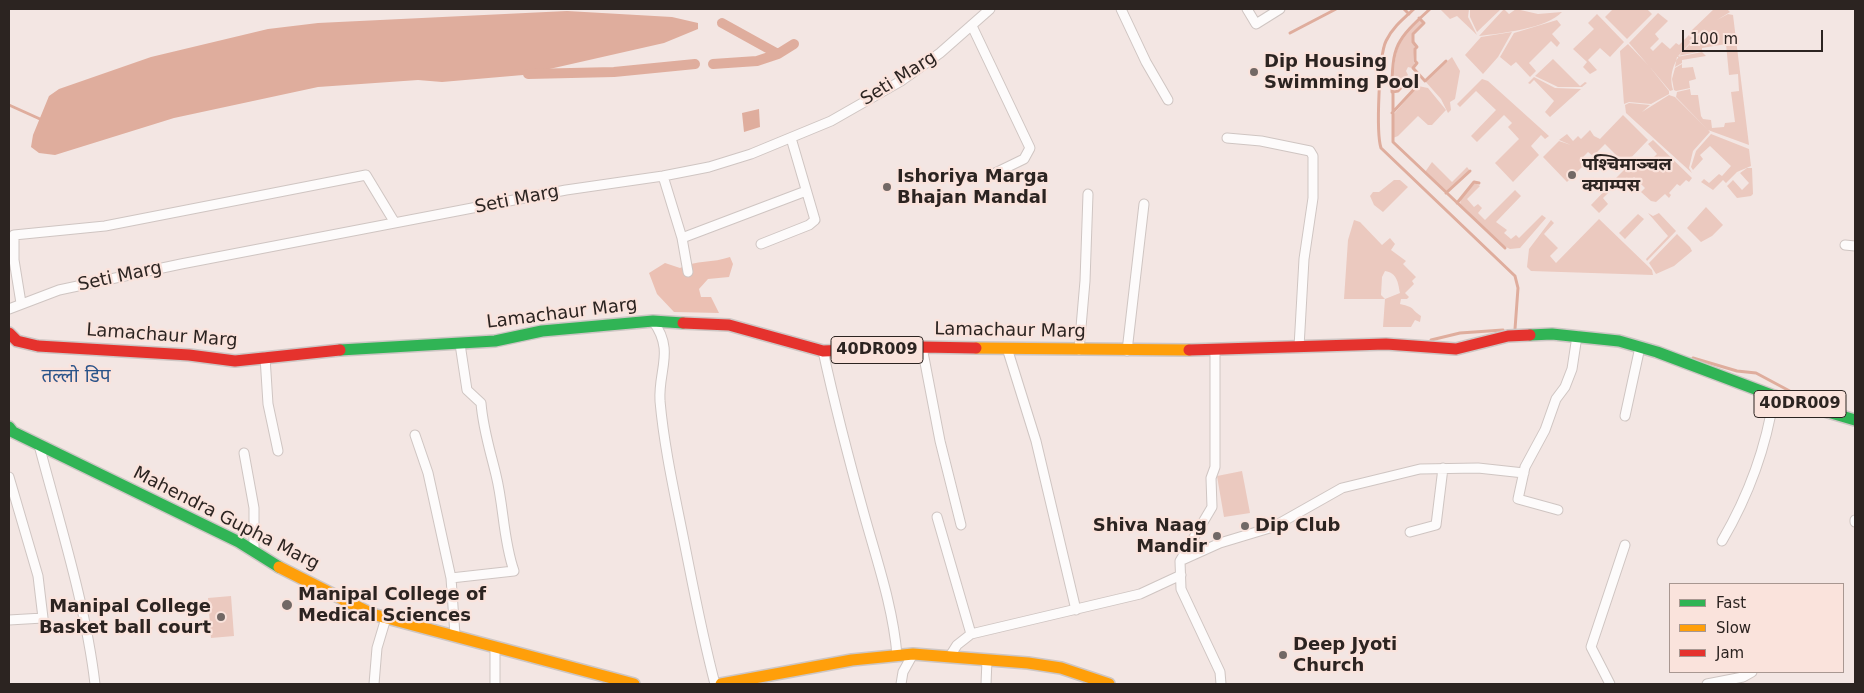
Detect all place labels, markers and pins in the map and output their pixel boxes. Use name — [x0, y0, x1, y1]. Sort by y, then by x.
place label: Dip Housing Swimming Pool — [1264, 51, 1420, 94]
marker: Dip Housing Swimming Pool — [1248, 66, 1260, 78]
place label: पश्‍चिमाञ्‍चल क्याम्पस — [1582, 154, 1672, 196]
place label: Ishoriya Marga Bhajan Mandal — [897, 166, 1049, 208]
marker: पश्‍चिमाञ्‍चल क्याम्पस — [1566, 169, 1578, 181]
marker: Ishoriya Marga Bhajan Mandal — [881, 181, 893, 193]
place label: Shiva Naag Mandir — [1093, 515, 1207, 558]
place label: Dip Club — [1255, 515, 1340, 537]
marker: Dip Club — [1239, 520, 1251, 532]
marker: Shiva Naag Mandir — [1211, 530, 1223, 542]
place label: Manipal College of Medical Sciences — [298, 584, 486, 626]
place label: Manipal College Basket ball court — [39, 596, 211, 638]
marker: Manipal College of Medical Sciences — [280, 598, 294, 612]
marker: Manipal College Basket ball court — [215, 611, 227, 623]
place label: Deep Jyoti Church — [1293, 634, 1397, 676]
marker: Deep Jyoti Church — [1277, 649, 1289, 661]

